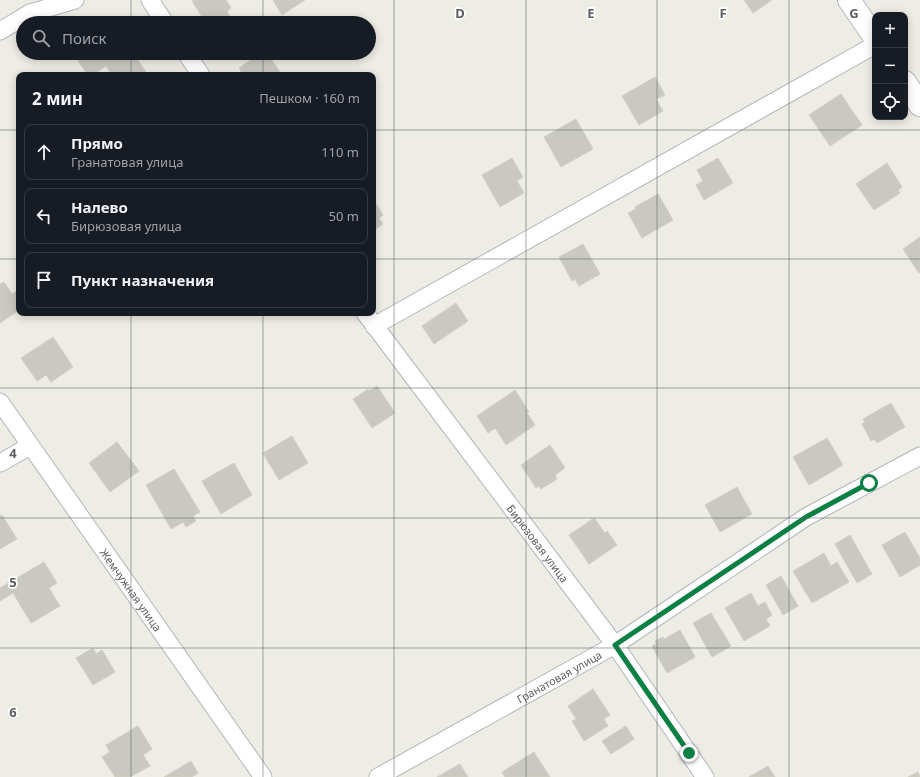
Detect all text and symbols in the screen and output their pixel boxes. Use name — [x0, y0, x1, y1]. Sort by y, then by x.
text: D — [455, 4, 465, 22]
text: E — [587, 4, 595, 22]
text: F — [719, 4, 727, 22]
text: G — [849, 4, 859, 22]
map controls — [872, 12, 908, 120]
button: + — [872, 12, 908, 48]
search box — [16, 16, 376, 60]
icon: search — [30, 27, 52, 49]
text: Поиск — [62, 28, 107, 48]
button: − — [872, 48, 908, 84]
button: locate — [872, 84, 908, 120]
text: 2 мин — [32, 87, 83, 110]
text: Пешком · 160 m — [259, 89, 360, 107]
text: Прямо — [71, 133, 123, 153]
icon: ahead — [33, 141, 55, 163]
text: 110 m — [321, 143, 359, 161]
text: Гранатовая улица — [71, 153, 183, 171]
text: Налево — [71, 197, 128, 217]
icon: left — [33, 205, 55, 227]
text: 50 m — [329, 207, 359, 225]
text: Бирюзовая улица — [71, 217, 182, 235]
icon: arrive — [33, 269, 55, 291]
text: Пункт назначения — [71, 270, 214, 290]
text: 4 — [9, 444, 17, 462]
route start — [860, 474, 878, 492]
street label: Бирюзовая улица — [504, 501, 572, 585]
street label: Жемчужная улица — [97, 545, 166, 634]
text: 5 — [9, 573, 17, 591]
street label: Гранатовая улица — [514, 647, 604, 706]
text: 6 — [9, 703, 17, 721]
route end — [680, 744, 698, 762]

